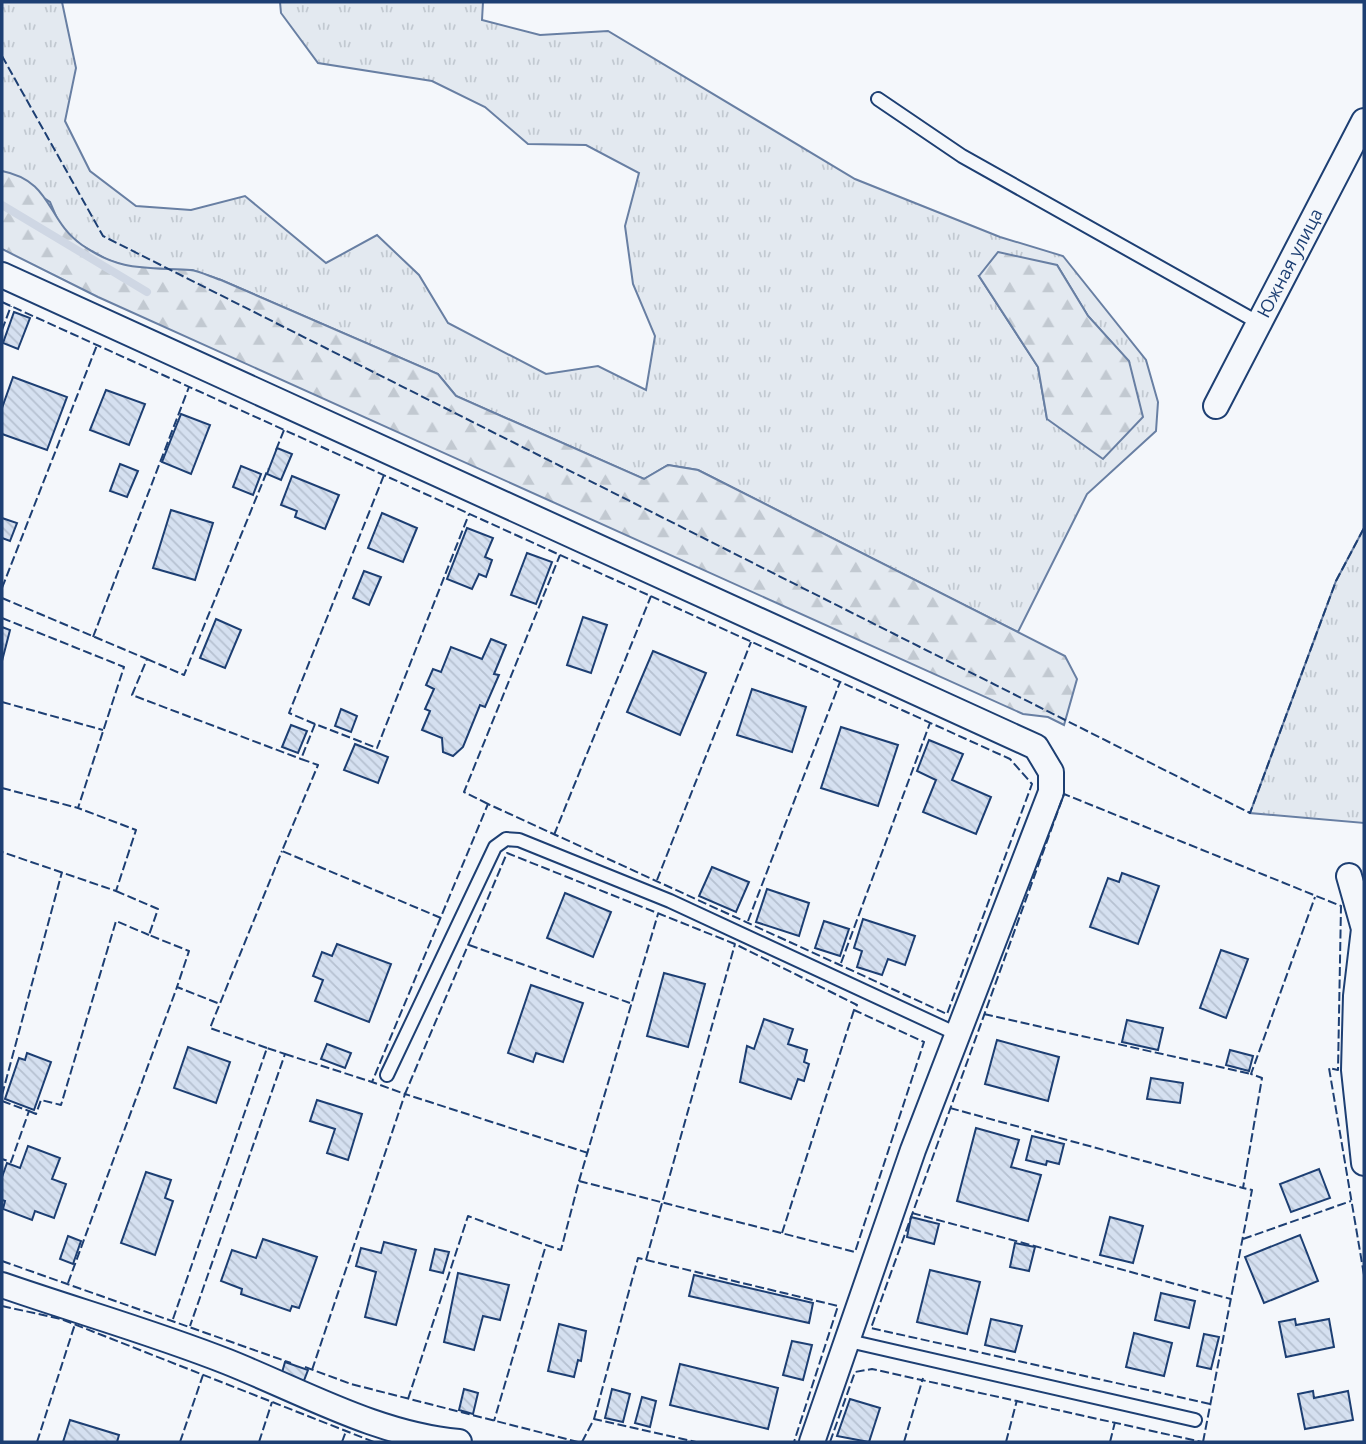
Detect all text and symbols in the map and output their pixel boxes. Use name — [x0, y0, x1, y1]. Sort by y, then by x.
street label: Южная улица — [1251, 204, 1328, 322]

